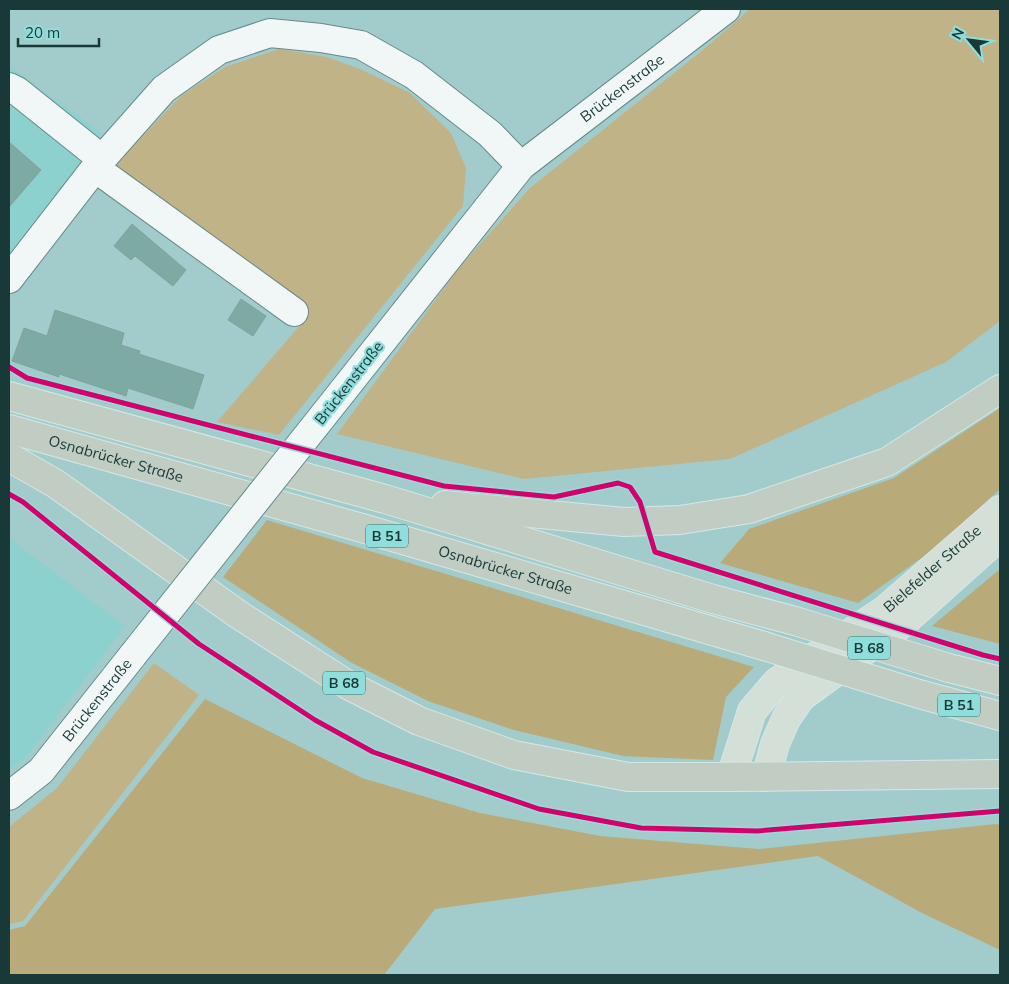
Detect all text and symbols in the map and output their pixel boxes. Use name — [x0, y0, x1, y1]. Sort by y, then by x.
scale bar — [18, 15, 99, 47]
north arrow — [944, 15, 994, 65]
text: 20 m — [25, 23, 60, 42]
text: N — [947, 25, 968, 43]
street label: Brückenstraße — [576, 50, 668, 126]
street label: Brückenstraße — [310, 337, 387, 428]
street label: Osnabrücker Straße — [46, 431, 186, 486]
street label: Bielefelder Straße — [879, 521, 985, 616]
road number: B 51 — [366, 524, 408, 548]
street label: Osnabrücker Straße — [436, 541, 575, 598]
road number: B 68 — [848, 636, 890, 660]
street label: Brückenstraße — [58, 654, 136, 745]
road number: B 68 — [323, 671, 365, 694]
road number: B 51 — [938, 694, 980, 716]

